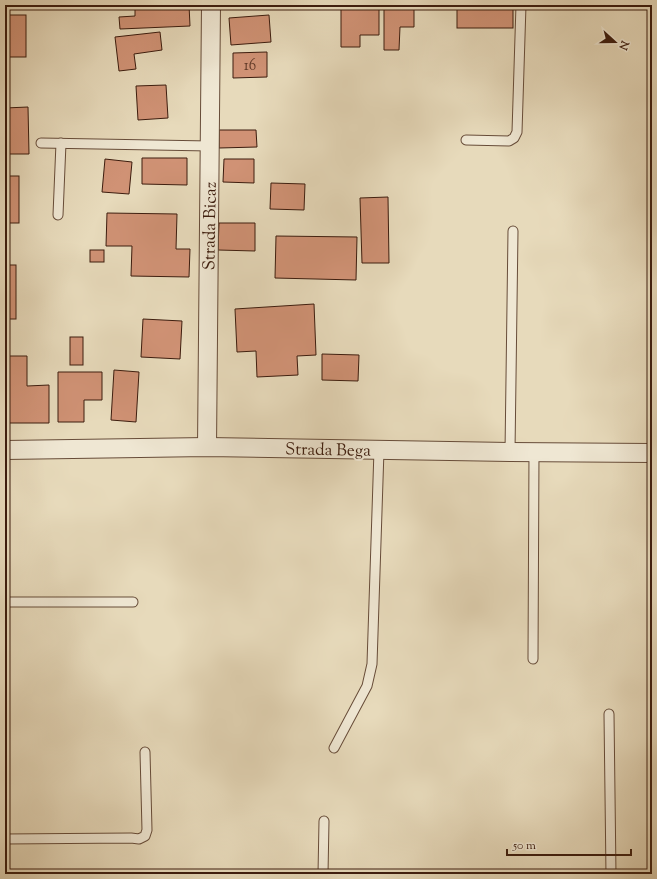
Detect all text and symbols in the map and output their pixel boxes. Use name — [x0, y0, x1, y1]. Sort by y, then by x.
north arrow — [595, 22, 635, 62]
text: N — [614, 37, 633, 52]
house number: 16 — [244, 56, 256, 77]
street label: Strada Bicaz — [198, 182, 224, 270]
street label: Strada Bega — [285, 438, 371, 464]
scale bar — [507, 831, 631, 857]
text: 50 m — [512, 837, 536, 855]

